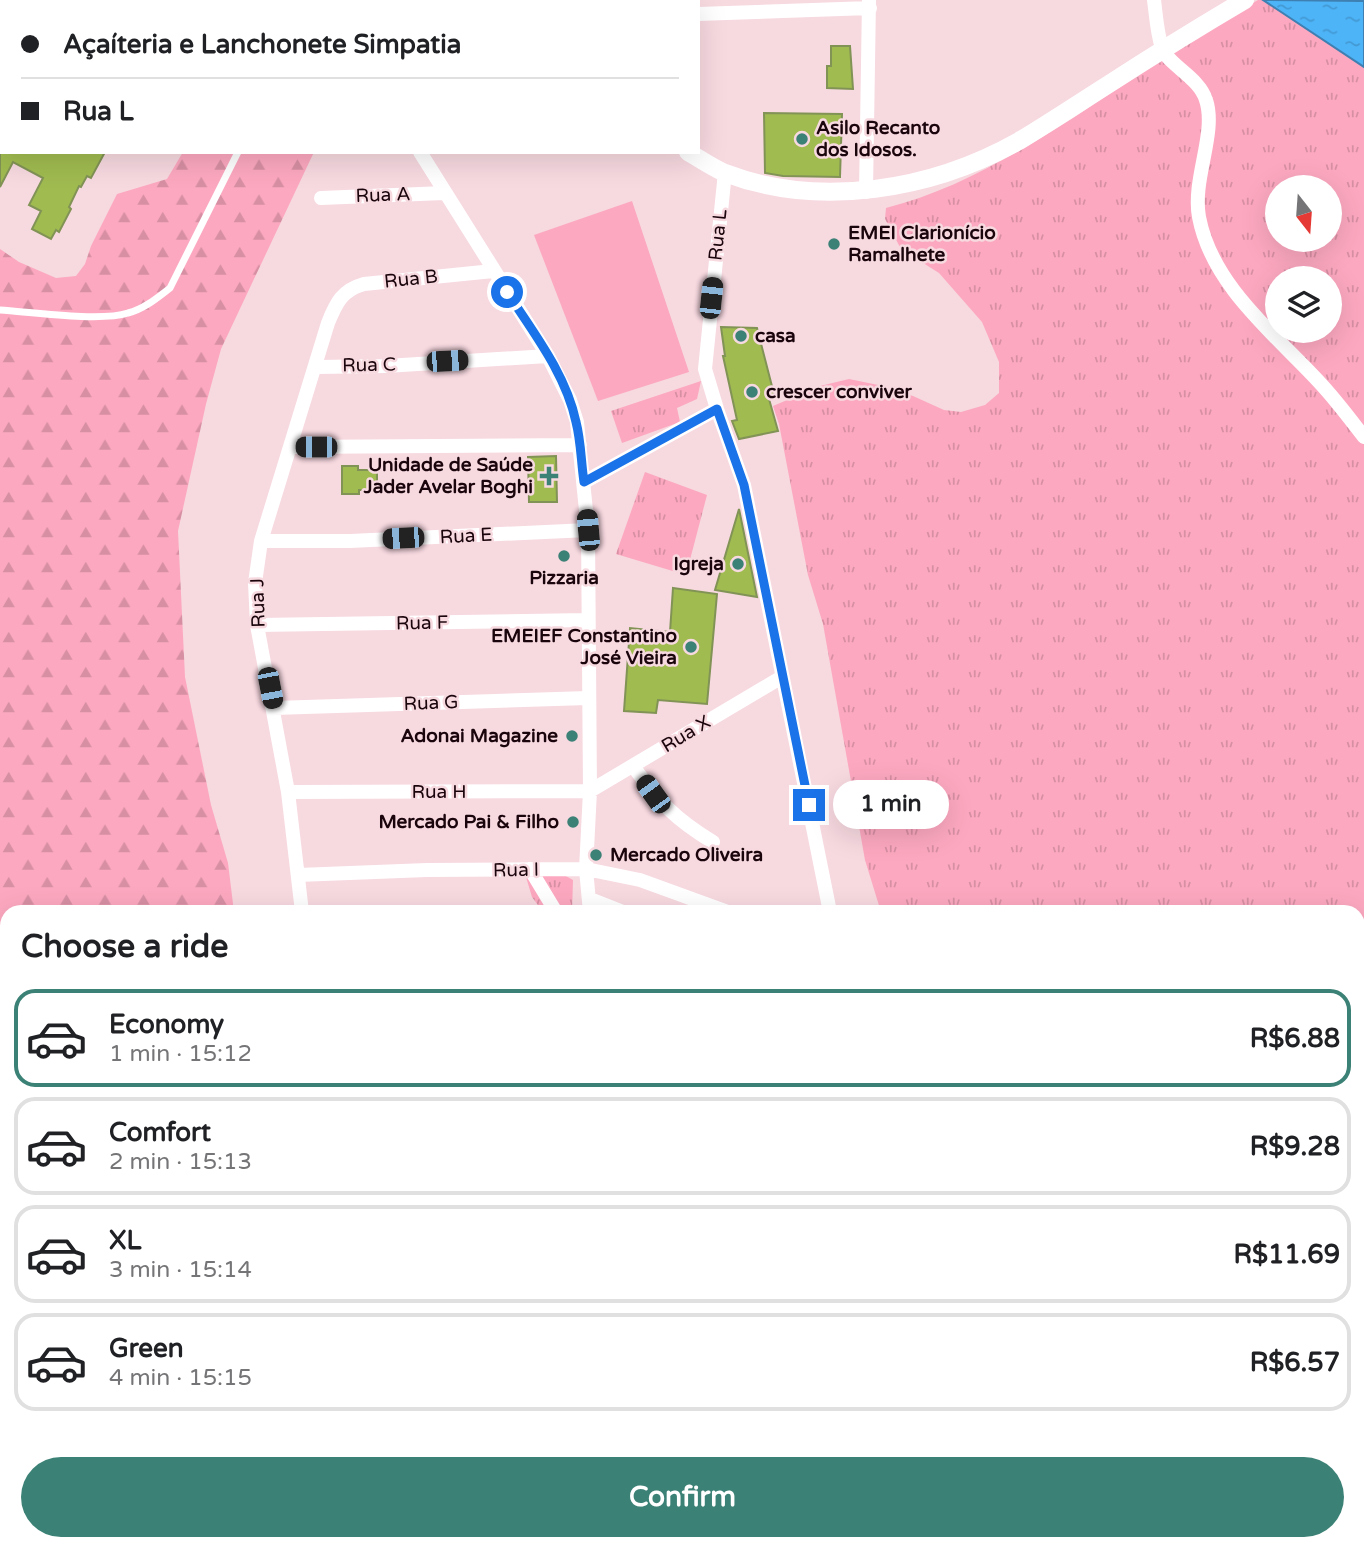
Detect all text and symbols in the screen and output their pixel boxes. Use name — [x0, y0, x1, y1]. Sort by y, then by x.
text: Açaíteria e Lanchonete Simpatia — [63, 29, 461, 60]
text: Rua L — [63, 96, 134, 127]
place label: Asilo Recanto dos Idosos. — [816, 117, 940, 161]
marker: Asilo Recanto dos Idosos. — [794, 131, 810, 147]
north arrow — [1265, 175, 1342, 252]
map controls — [1265, 175, 1342, 343]
street label: Rua A — [355, 183, 411, 207]
street label: Rua L — [704, 208, 732, 262]
place label: EMEI Clarionício Ramalhete — [848, 222, 996, 266]
marker: EMEI Clarionício Ramalhete — [826, 236, 842, 252]
street label: Rua B — [383, 265, 439, 293]
button: layers — [1265, 266, 1342, 343]
route start — [491, 276, 523, 308]
car — [699, 276, 724, 320]
place label: casa — [755, 325, 796, 347]
marker: casa — [733, 328, 749, 344]
car — [426, 349, 469, 373]
street label: Rua C — [342, 354, 396, 376]
place label: crescer conviver — [766, 381, 913, 403]
marker: crescer conviver — [744, 384, 760, 400]
car — [296, 437, 338, 458]
place label: Unidade de Saúde Jader Avelar Boghi — [363, 454, 533, 499]
marker: Unidade de Saúde Jader Avelar Boghi — [539, 466, 559, 486]
car — [576, 508, 601, 552]
street label: Rua E — [439, 524, 493, 548]
car — [382, 526, 425, 550]
marker: Pizzaria — [556, 548, 572, 564]
place label: Igreja — [674, 553, 724, 576]
marker: Igreja — [730, 556, 746, 572]
place label: Pizzaria — [529, 567, 599, 589]
street label: Rua J — [246, 578, 270, 628]
street label: Rua F — [396, 612, 448, 634]
place label: EMEIEF Constantino José Vieira — [491, 625, 677, 669]
marker: EMEIEF Constantino José Vieira — [683, 639, 699, 655]
car — [256, 665, 285, 711]
street label: Rua G — [403, 691, 459, 715]
street label: Rua X — [657, 711, 715, 757]
place label: Adonai Magazine — [400, 725, 558, 748]
marker: Adonai Magazine — [564, 728, 580, 744]
car — [633, 771, 674, 817]
callout: 1 min — [834, 780, 949, 830]
street label: Rua H — [411, 781, 467, 803]
route end — [793, 789, 825, 821]
text: 1 min — [860, 790, 922, 818]
place label: Mercado Pai & Filho — [378, 811, 559, 833]
marker: Mercado Pai & Filho — [565, 814, 581, 830]
place label: Mercado Oliveira — [610, 844, 763, 866]
marker: Mercado Oliveira — [588, 847, 604, 863]
street label: Rua I — [493, 859, 539, 881]
text: Choose a ride — [21, 928, 228, 966]
icon: car — [25, 1007, 88, 1070]
text: Economy — [109, 1009, 224, 1040]
text: R$6.88 — [1250, 1023, 1340, 1054]
text: 1 min · 15:12 — [109, 1040, 252, 1068]
icon: car — [25, 1115, 88, 1178]
text: Comfort — [109, 1117, 211, 1148]
text: R$9.28 — [1250, 1131, 1340, 1162]
text: 2 min · 15:13 — [109, 1148, 252, 1176]
icon: car — [25, 1223, 88, 1286]
text: XL — [109, 1225, 141, 1256]
text: R$11.69 — [1233, 1239, 1340, 1270]
text: 3 min · 15:14 — [109, 1256, 252, 1284]
icon: car — [25, 1331, 88, 1394]
text: Green — [109, 1333, 184, 1364]
text: R$6.57 — [1250, 1347, 1340, 1378]
text: 4 min · 15:15 — [109, 1364, 252, 1392]
button: Confirm — [21, 1457, 1344, 1537]

